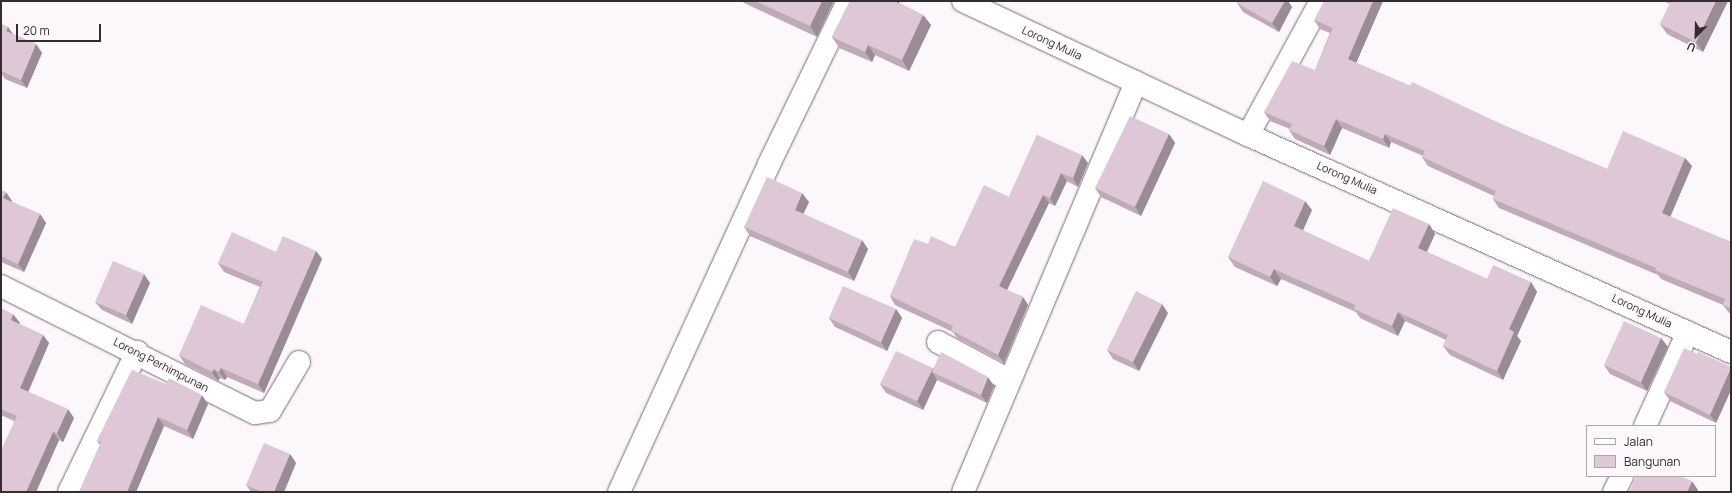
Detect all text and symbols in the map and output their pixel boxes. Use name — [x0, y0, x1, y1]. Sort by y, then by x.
scale bar — [18, 16, 103, 42]
north arrow — [1676, 16, 1716, 56]
text: 20 m — [23, 22, 50, 39]
street label: Lorong Mulia — [1020, 23, 1084, 63]
text: U — [1685, 39, 1698, 56]
street label: Lorong Mulia — [1315, 159, 1379, 197]
street label: Lorong Mulia — [1610, 291, 1674, 331]
street label: Lorong Perhimpunan — [111, 335, 211, 395]
legend — [1586, 425, 1716, 477]
text: Jalan — [1624, 433, 1653, 450]
text: Bangunan — [1624, 453, 1680, 470]

